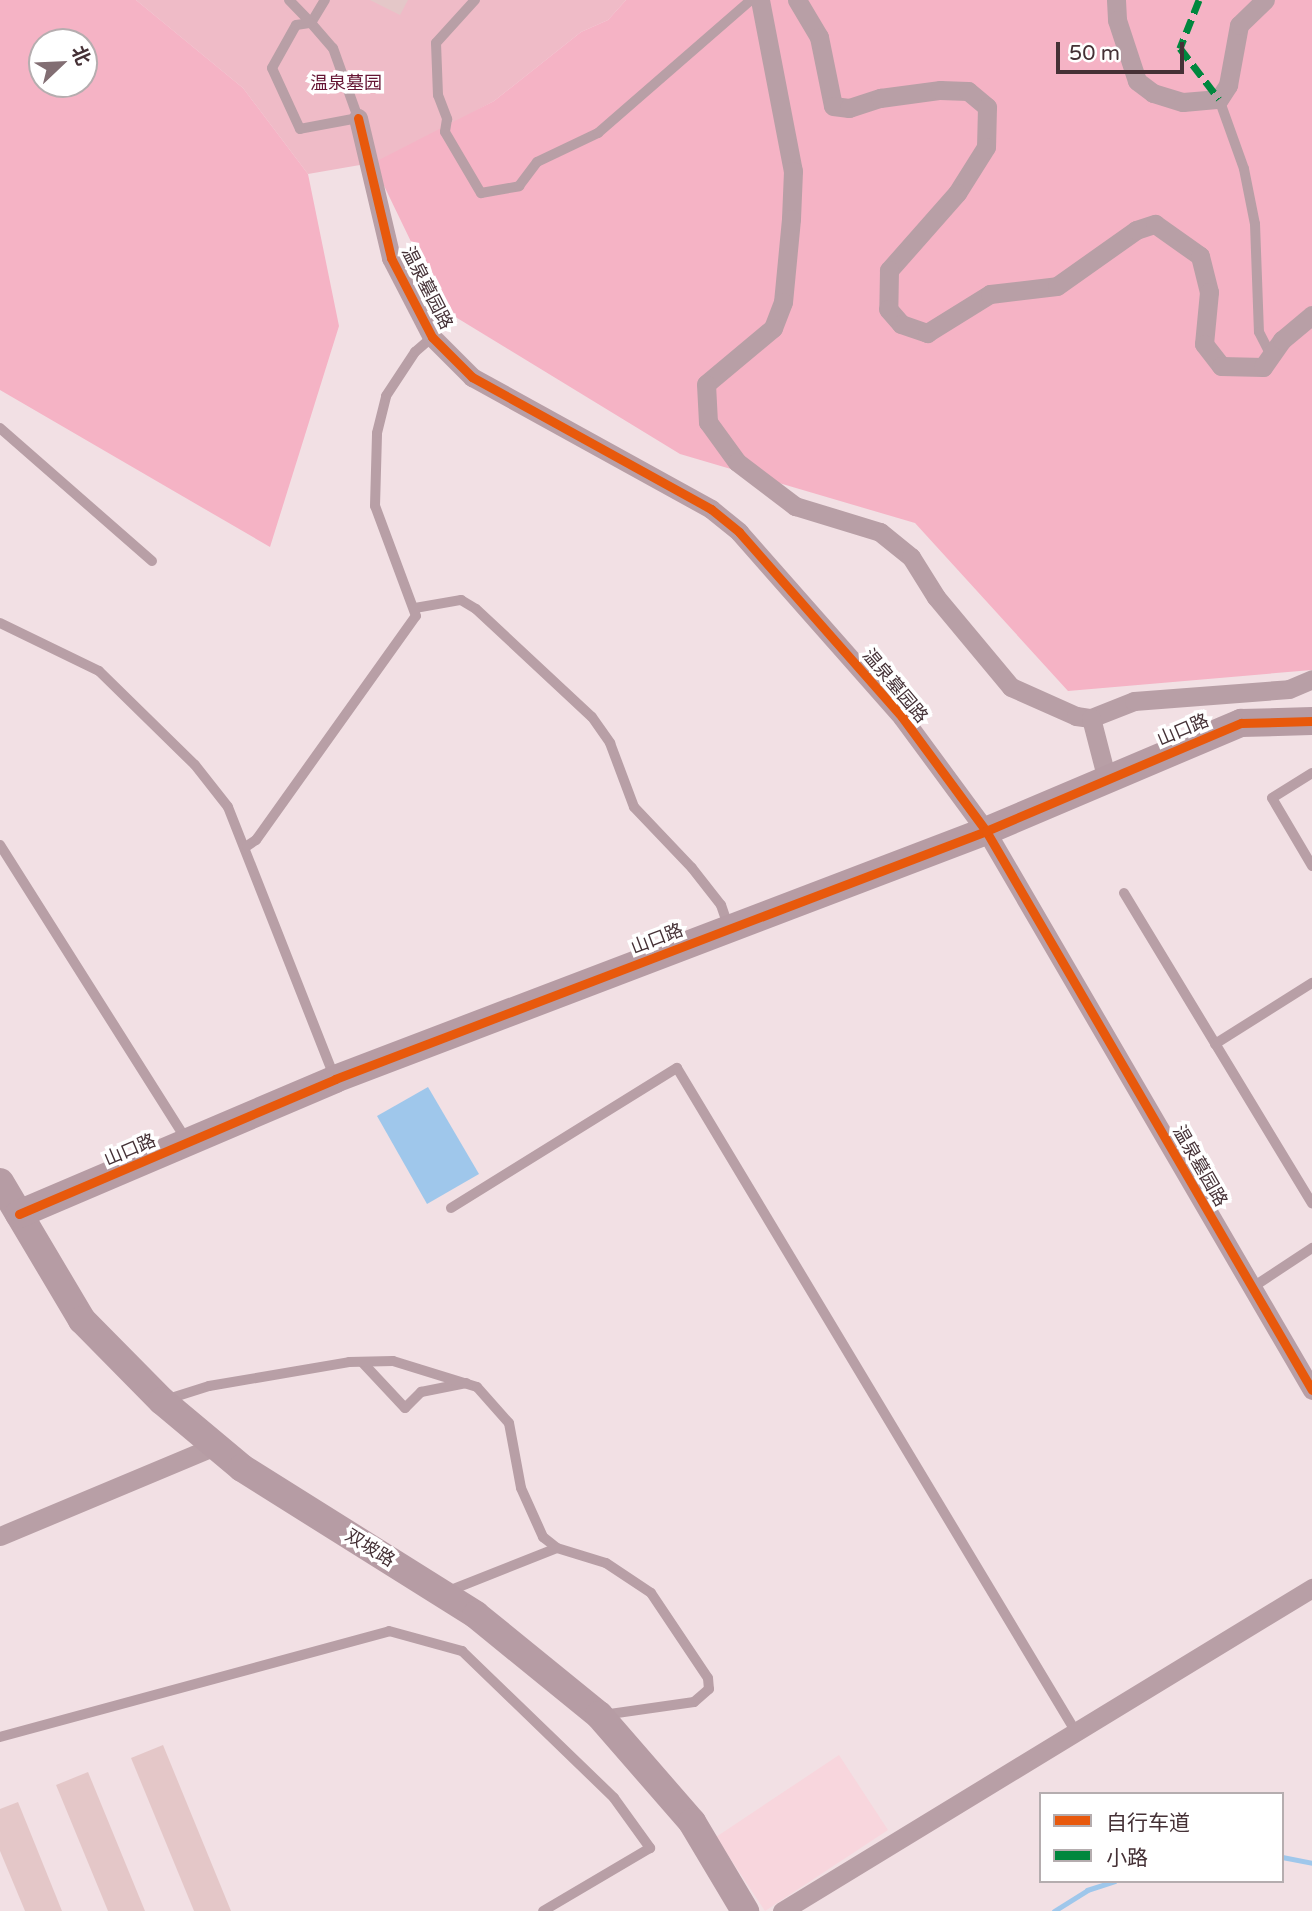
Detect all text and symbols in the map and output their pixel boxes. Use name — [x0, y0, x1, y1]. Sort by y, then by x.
north arrow — [28, 28, 98, 98]
scale bar — [1060, 28, 1188, 72]
text: 50 m — [1069, 41, 1120, 66]
text: 北 — [67, 43, 94, 69]
park label: 温泉墓园 — [310, 72, 382, 94]
street label: 温泉墓园路 — [397, 243, 457, 333]
street label: 温泉墓园路 — [858, 645, 932, 727]
street label: 山口路 — [1154, 710, 1212, 750]
street label: 山口路 — [628, 919, 686, 959]
street label: 温泉墓园路 — [1168, 1122, 1232, 1210]
street label: 山口路 — [101, 1130, 159, 1170]
street label: 双坡路 — [341, 1525, 399, 1571]
legend — [1039, 1792, 1284, 1883]
text: 自行车道 — [1106, 1811, 1190, 1836]
text: 小路 — [1106, 1846, 1148, 1871]

